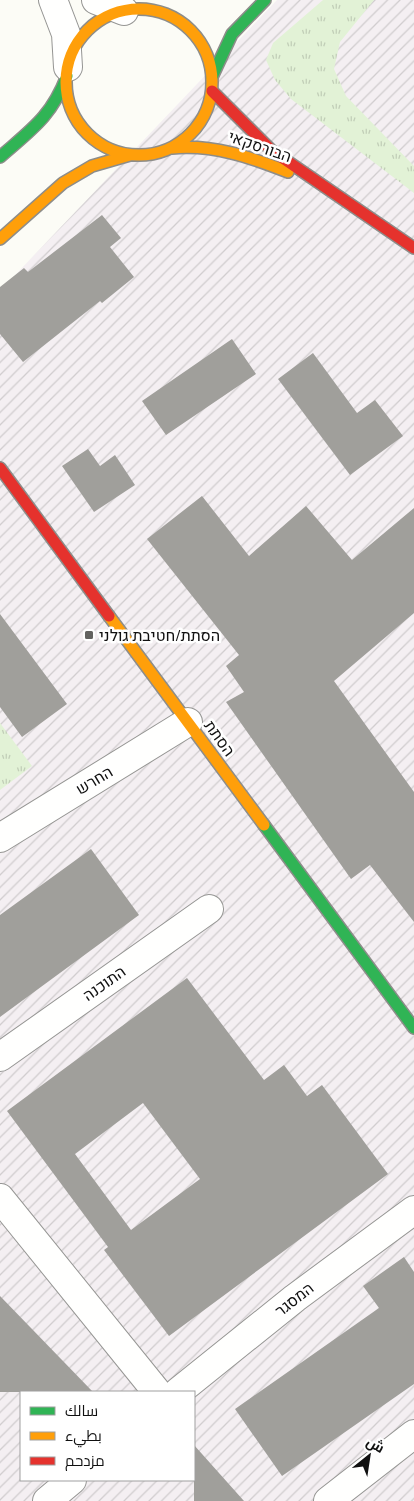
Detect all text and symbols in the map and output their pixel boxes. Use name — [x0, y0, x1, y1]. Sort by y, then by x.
street label: הבורסקאי — [226, 127, 294, 166]
place label: הסתת/חטיבת גולני — [99, 626, 220, 645]
marker: הסתת/חטיבת גולני — [83, 629, 95, 641]
street label: הסתת — [200, 717, 239, 760]
street label: החרש — [72, 762, 116, 799]
street label: התוכנה — [79, 962, 129, 1005]
street label: המסגר — [271, 1278, 317, 1320]
legend — [20, 1391, 195, 1481]
text: سالك — [65, 1402, 98, 1420]
text: بطيء — [65, 1427, 102, 1448]
north arrow — [344, 1431, 394, 1481]
text: ش — [363, 1433, 387, 1457]
text: مزدحم — [65, 1452, 105, 1471]

